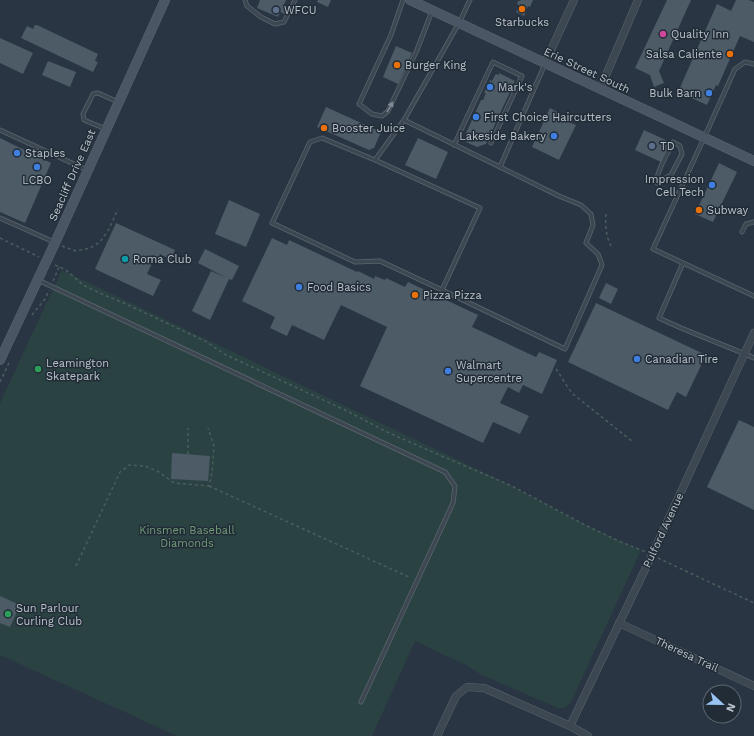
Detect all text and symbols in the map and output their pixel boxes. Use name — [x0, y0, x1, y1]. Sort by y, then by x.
place label: WFCU — [284, 4, 316, 17]
marker: Starbucks — [517, 4, 527, 14]
marker: WFCU — [271, 5, 281, 15]
place label: Starbucks — [495, 16, 549, 29]
place label: Quality Inn — [671, 28, 729, 41]
marker: Quality Inn — [658, 29, 668, 39]
street label: Erie Street South — [542, 45, 632, 96]
place label: Salsa Caliente — [646, 48, 722, 61]
marker: Salsa Caliente — [725, 49, 735, 59]
place label: Burger King — [405, 59, 466, 72]
marker: Burger King — [392, 60, 402, 70]
place label: Mark's — [498, 81, 533, 94]
marker: Mark's — [485, 82, 495, 92]
place label: Bulk Barn — [649, 87, 701, 100]
marker: Bulk Barn — [704, 88, 714, 98]
one-way arrow — [386, 101, 393, 113]
place label: First Choice Haircutters — [484, 111, 612, 124]
marker: First Choice Haircutters — [471, 112, 481, 122]
place label: Booster Juice — [332, 122, 405, 135]
marker: Booster Juice — [319, 123, 329, 133]
street label: Seacliff Drive East — [46, 127, 99, 223]
place label: Lakeside Bakery — [459, 130, 546, 143]
marker: Lakeside Bakery — [549, 131, 559, 141]
place label: TD — [660, 140, 675, 153]
marker: TD — [647, 141, 657, 151]
place label: Staples — [25, 147, 65, 160]
marker: Staples — [12, 148, 22, 158]
marker: LCBO — [32, 162, 42, 172]
place label: Impression Cell Tech — [645, 173, 704, 199]
place label: LCBO — [22, 174, 52, 187]
marker: Impression Cell Tech — [707, 180, 717, 190]
place label: Subway — [707, 204, 748, 217]
marker: Subway — [694, 205, 704, 215]
place label: Roma Club — [133, 253, 192, 266]
marker: Roma Club — [120, 254, 130, 264]
place label: Food Basics — [307, 281, 371, 294]
marker: Food Basics — [294, 282, 304, 292]
place label: Pizza Pizza — [423, 289, 482, 302]
marker: Pizza Pizza — [410, 290, 420, 300]
place label: Canadian Tire — [645, 353, 718, 366]
marker: Canadian Tire — [632, 354, 642, 364]
place label: Leamington Skatepark — [46, 357, 109, 383]
place label: Walmart Supercentre — [456, 359, 522, 385]
marker: Leamington Skatepark — [33, 364, 43, 374]
marker: Walmart Supercentre — [443, 366, 453, 376]
street label: Pulford Avenue — [640, 491, 686, 570]
park label: Kinsmen Baseball Diamonds — [139, 524, 235, 550]
place label: Sun Parlour Curling Club — [16, 602, 82, 628]
marker: Sun Parlour Curling Club — [3, 609, 13, 619]
street label: Theresa Trail — [653, 634, 721, 675]
north arrow — [702, 684, 742, 724]
text: N — [723, 701, 738, 714]

